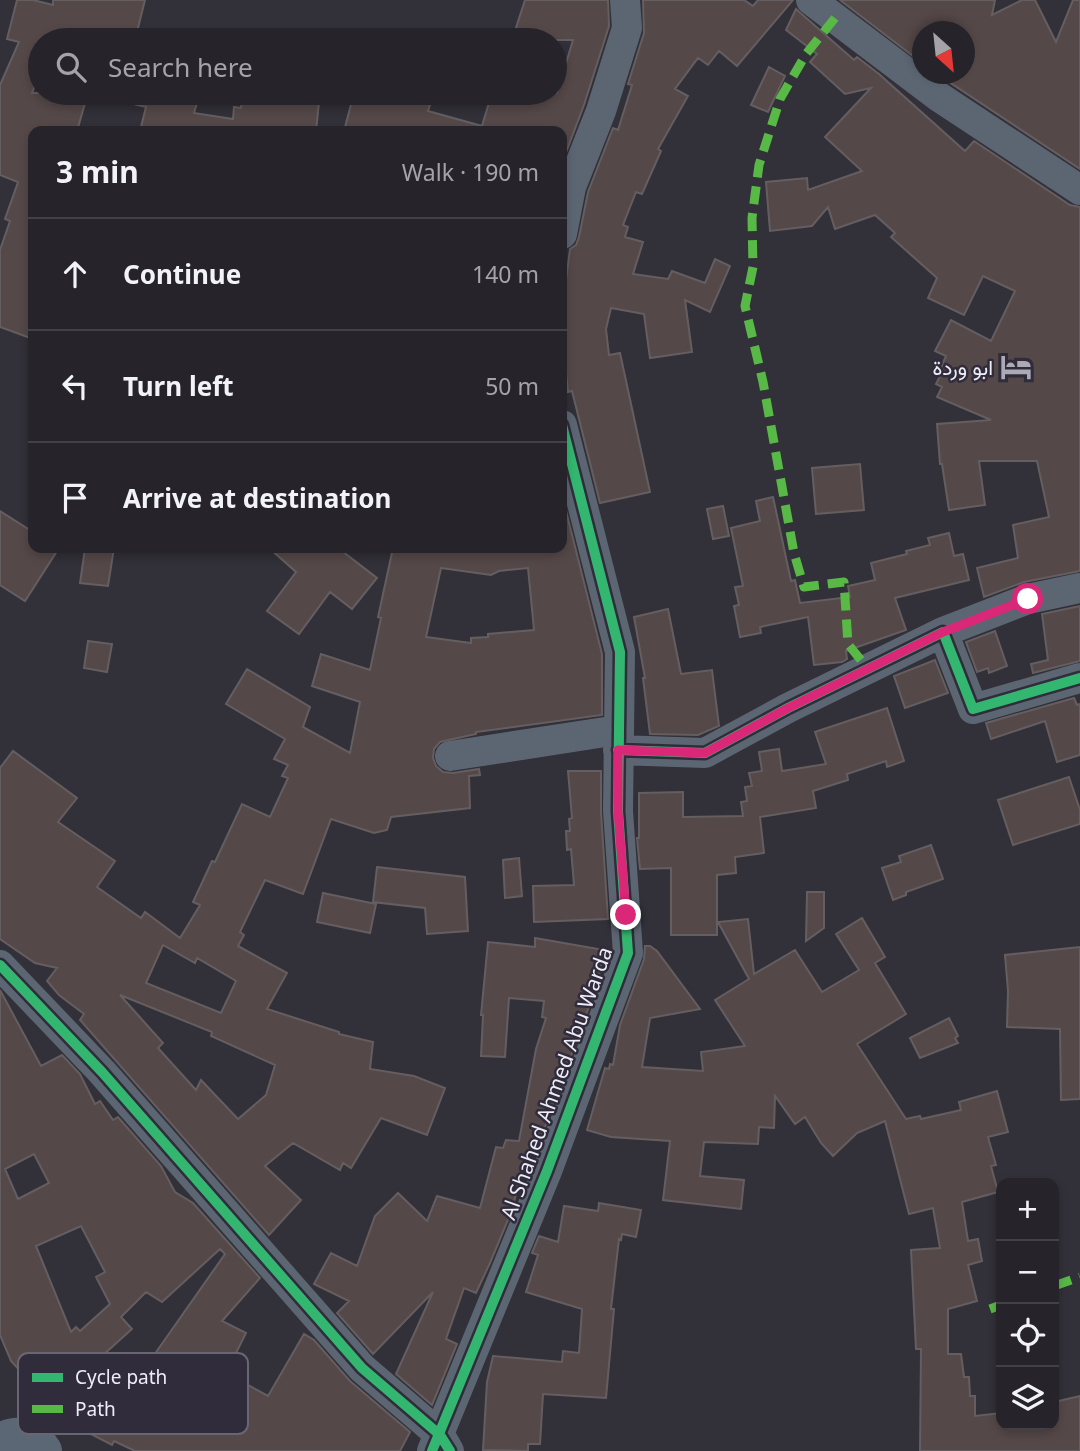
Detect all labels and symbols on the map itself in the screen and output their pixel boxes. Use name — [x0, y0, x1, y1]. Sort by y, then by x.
north arrow — [912, 21, 975, 84]
hotel icon: ابو وردة — [999, 350, 1033, 384]
place label: ابو وردة — [932, 353, 993, 381]
route start — [1012, 583, 1043, 614]
route end — [610, 899, 641, 930]
street label: Al Shahed Ahmed Abu Warda — [493, 943, 619, 1223]
legend — [18, 1353, 248, 1434]
text: Cycle path — [75, 1364, 167, 1390]
text: Path — [75, 1396, 116, 1422]

